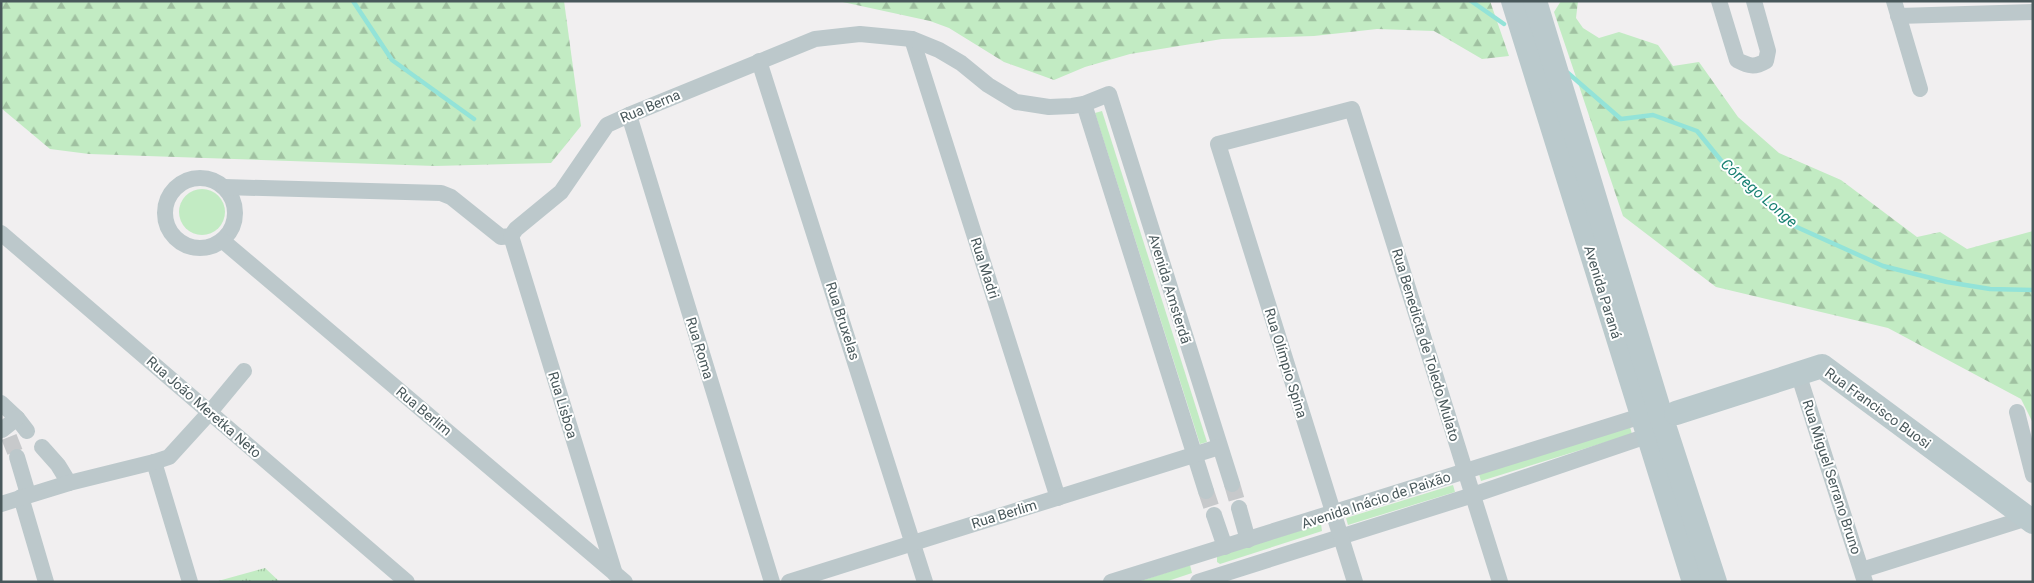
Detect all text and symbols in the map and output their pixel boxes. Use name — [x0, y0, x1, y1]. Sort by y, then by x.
street label: Rua Berna — [618, 86, 682, 126]
water label: Córrego Longe — [1717, 155, 1801, 231]
street label: Avenida Amsterdã — [1146, 232, 1194, 346]
street label: Rua Madri — [968, 235, 1002, 301]
street label: Avenida Paraná — [1581, 243, 1625, 341]
street label: Rua Benedicta de Toledo Mulato — [1389, 247, 1463, 443]
street label: Rua Bruxelas — [823, 280, 863, 362]
street label: Rua Olímpio Spina — [1262, 306, 1310, 420]
street label: Rua Roma — [683, 315, 717, 381]
street label: Rua João Meretka Neto — [143, 353, 265, 461]
street label: Rua Francisco Buosi — [1822, 364, 1934, 452]
street label: Rua Lisboa — [545, 370, 581, 440]
street label: Rua Berlim — [393, 383, 455, 439]
street label: Rua Miguel Serrano Bruno — [1799, 398, 1865, 556]
street label: Avenida Inácio de Paixão — [1300, 468, 1452, 532]
street label: Rua Berlim — [969, 496, 1039, 532]

